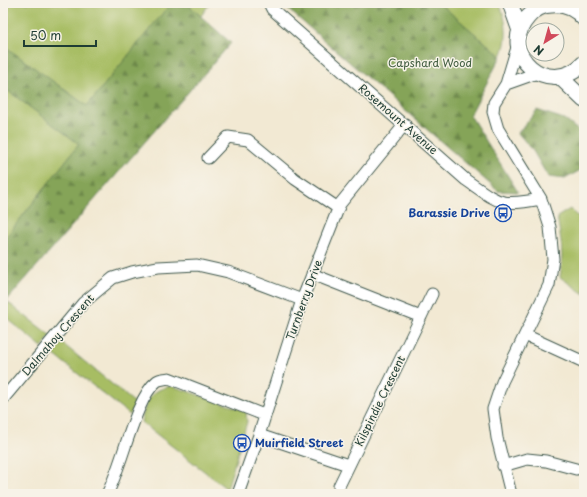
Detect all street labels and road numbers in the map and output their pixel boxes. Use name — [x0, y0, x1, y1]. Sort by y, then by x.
street label: Rosemount Avenue — [355, 79, 442, 158]
street label: Turnberry Drive — [281, 257, 326, 342]
street label: Dalmahoy Crescent — [17, 290, 98, 379]
street label: Kilspindie Crescent — [350, 352, 409, 449]

